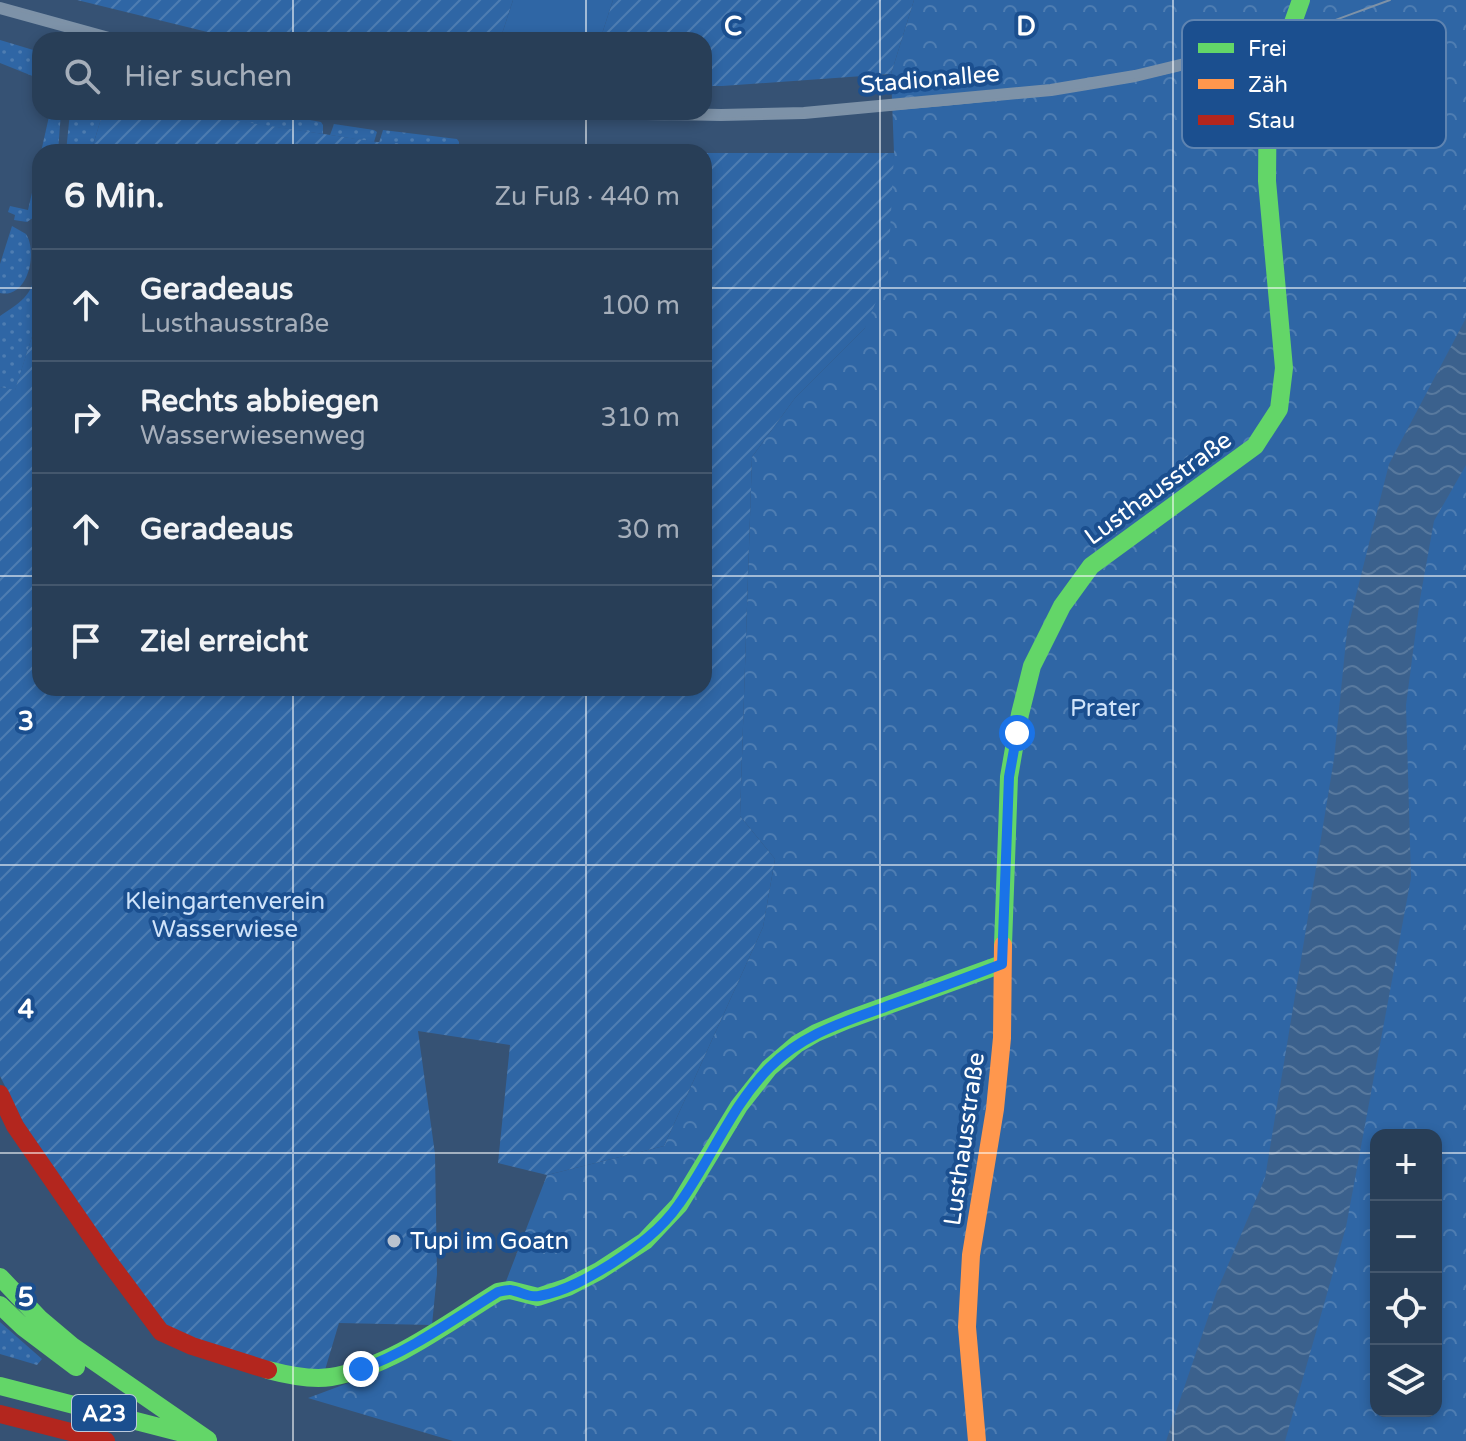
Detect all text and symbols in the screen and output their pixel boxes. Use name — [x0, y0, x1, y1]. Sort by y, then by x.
text: C — [724, 11, 742, 42]
text: D — [1016, 11, 1036, 42]
legend — [1182, 20, 1446, 148]
search box — [32, 32, 712, 120]
text: Frei — [1248, 36, 1287, 62]
icon: search — [60, 54, 104, 98]
text: Hier suchen — [124, 58, 292, 95]
street label: Stadionallee — [859, 59, 1001, 100]
text: Zäh — [1248, 72, 1288, 98]
text: Stau — [1248, 108, 1295, 134]
text: 6 Min. — [64, 176, 165, 217]
text: Zu Fuß · 440 m — [494, 181, 680, 212]
text: Geradeaus — [140, 271, 293, 308]
icon: ahead — [64, 283, 108, 327]
text: 100 m — [600, 290, 680, 321]
text: Lusthausstraße — [140, 308, 329, 339]
text: Rechts abbiegen — [140, 383, 379, 420]
icon: right — [64, 395, 108, 439]
text: 310 m — [600, 402, 680, 433]
text: Wasserwiesenweg — [140, 420, 366, 451]
street label: Lusthausstraße — [1079, 425, 1237, 551]
icon: ahead — [64, 507, 108, 551]
text: Geradeaus — [140, 511, 293, 548]
text: 30 m — [617, 514, 680, 545]
icon: arrive — [64, 619, 108, 663]
text: Ziel erreicht — [140, 623, 308, 660]
park label: Prater — [1070, 694, 1141, 723]
text: 3 — [18, 706, 34, 737]
route start — [999, 715, 1035, 751]
park label: Kleingartenverein Wasserwiese — [125, 887, 325, 944]
text: 4 — [18, 994, 34, 1025]
street label: Lusthausstraße — [938, 1051, 991, 1228]
map controls — [1370, 1129, 1442, 1417]
button: + — [1370, 1129, 1442, 1201]
button: − — [1370, 1201, 1442, 1273]
place label: Tupi im Goatn — [410, 1227, 569, 1256]
marker: Tupi im Goatn — [385, 1232, 403, 1250]
button: locate — [1370, 1273, 1442, 1345]
text: 5 — [18, 1282, 34, 1313]
button: layers — [1370, 1345, 1442, 1417]
route end — [343, 1351, 379, 1387]
road number: A23 — [72, 1395, 136, 1431]

